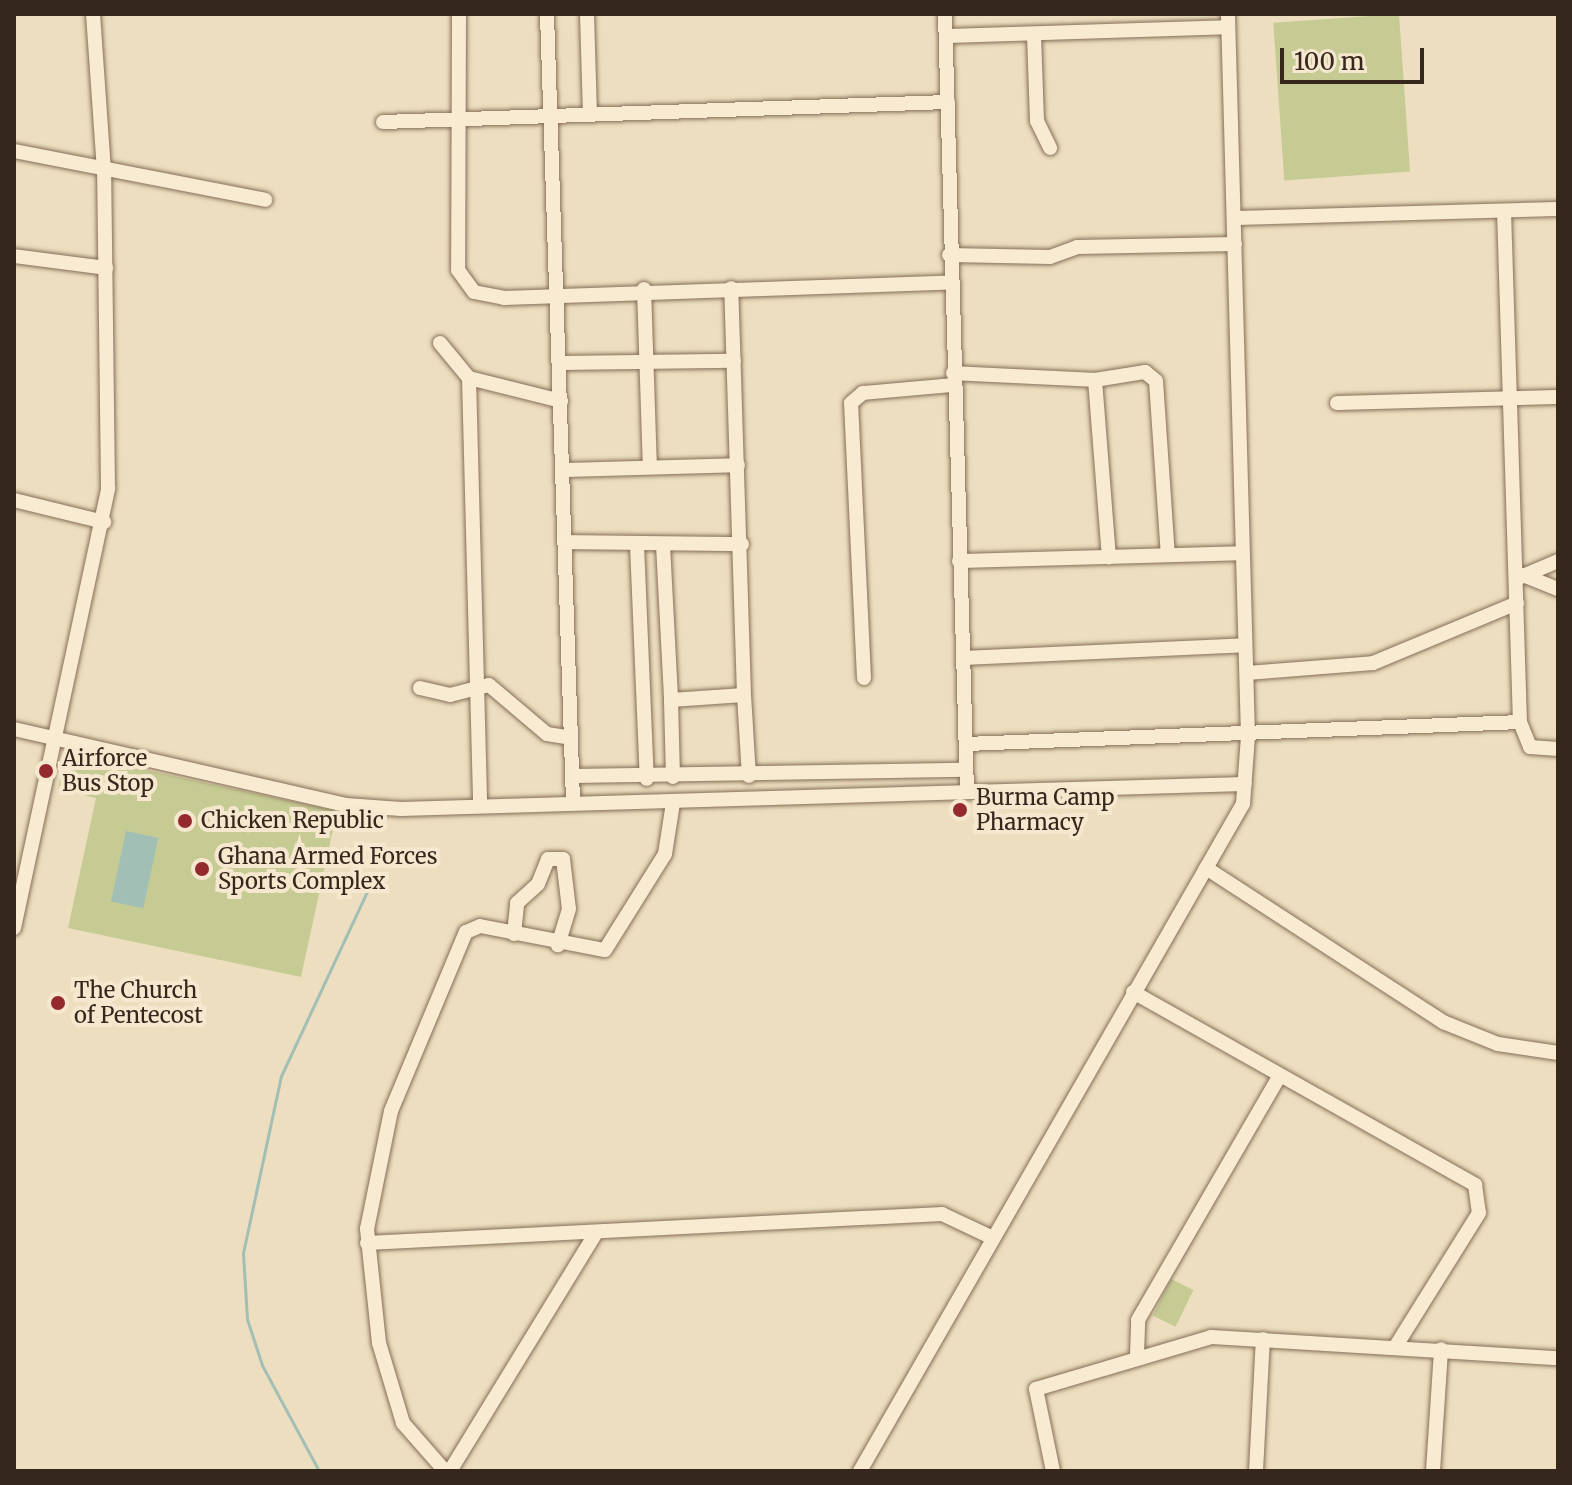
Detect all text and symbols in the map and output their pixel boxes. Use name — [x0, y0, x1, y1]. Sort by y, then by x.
scale bar — [1284, 32, 1428, 82]
text: 100 m — [1294, 46, 1364, 77]
place label: Airforce Bus Stop — [62, 745, 154, 796]
marker: Airforce Bus Stop — [37, 762, 55, 780]
place label: Burma Camp Pharmacy — [976, 784, 1114, 836]
marker: Burma Camp Pharmacy — [951, 801, 969, 819]
place label: Chicken Republic — [201, 808, 384, 834]
marker: Chicken Republic — [176, 812, 194, 830]
place label: Ghana Armed Forces Sports Complex — [218, 843, 437, 894]
marker: Ghana Armed Forces Sports Complex — [193, 860, 211, 878]
place label: The Church of Pentecost — [74, 977, 203, 1028]
marker: The Church of Pentecost — [49, 994, 67, 1012]

